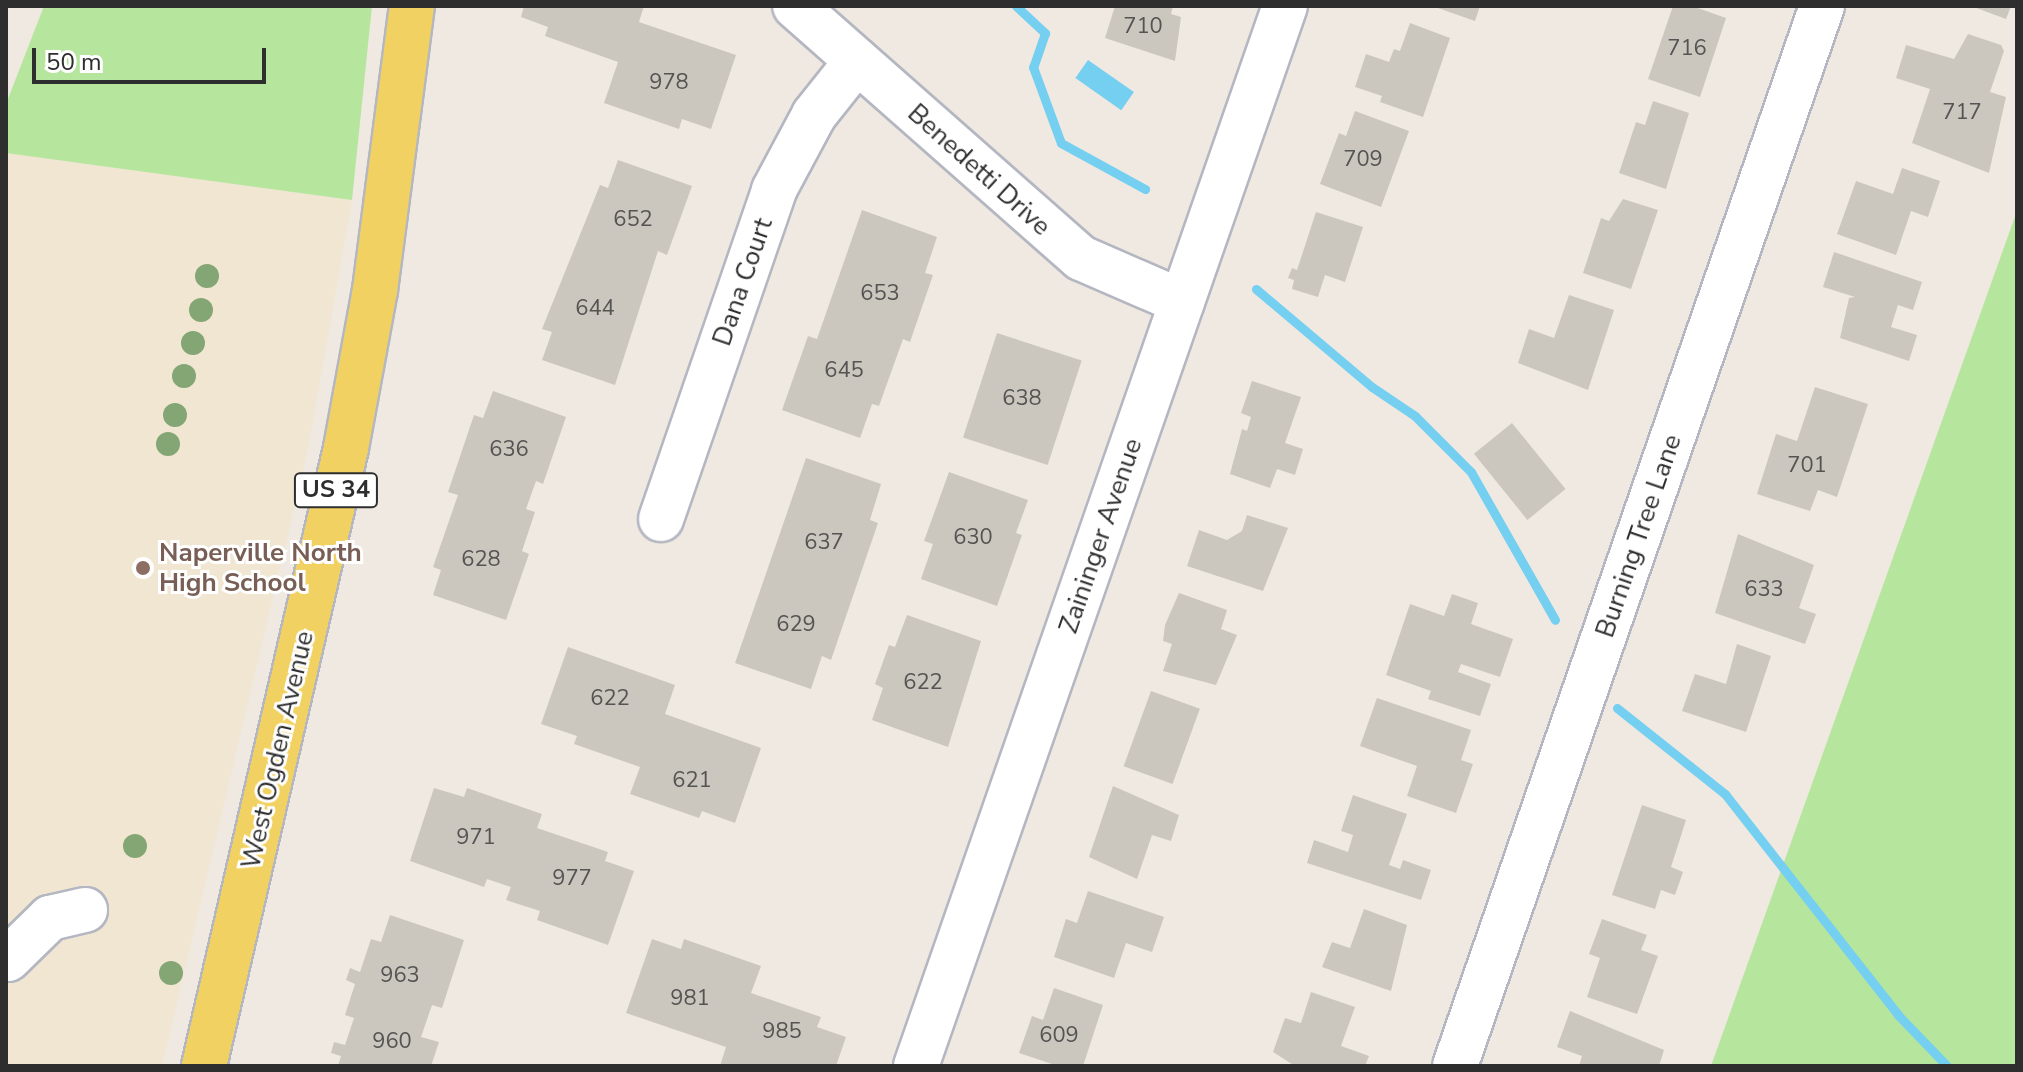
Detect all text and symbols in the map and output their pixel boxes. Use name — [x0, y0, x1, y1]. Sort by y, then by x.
house number: 710 — [1123, 14, 1163, 40]
scale bar — [36, 32, 270, 82]
house number: 716 — [1667, 36, 1707, 62]
text: 50 m — [46, 46, 102, 78]
house number: 978 — [649, 70, 689, 96]
street label: Benedetti Drive — [901, 98, 1057, 242]
house number: 717 — [1942, 100, 1982, 126]
house number: 709 — [1343, 147, 1383, 173]
house number: 652 — [613, 207, 653, 233]
street label: Dana Court — [707, 214, 779, 350]
house number: 653 — [860, 281, 900, 307]
house number: 644 — [575, 296, 615, 322]
house number: 645 — [824, 358, 864, 384]
house number: 638 — [1002, 386, 1042, 412]
street label: Burning Tree Lane — [1590, 430, 1688, 642]
street label: Zaininger Avenue — [1053, 434, 1149, 638]
house number: 636 — [489, 437, 529, 463]
house number: 701 — [1787, 453, 1827, 479]
road number: US 34 — [292, 470, 380, 510]
house number: 630 — [953, 525, 993, 551]
house number: 637 — [804, 530, 844, 556]
place label: Naperville North High School — [159, 537, 362, 598]
house number: 628 — [461, 547, 501, 573]
marker: Naperville North High School — [134, 559, 152, 577]
house number: 633 — [1744, 577, 1784, 603]
house number: 629 — [776, 612, 816, 638]
street label: West Ogden Avenue — [235, 628, 321, 872]
house number: 622 — [903, 670, 943, 696]
house number: 622 — [590, 686, 630, 712]
house number: 621 — [672, 768, 712, 794]
house number: 971 — [456, 825, 496, 851]
house number: 977 — [552, 866, 592, 892]
house number: 963 — [380, 963, 420, 989]
house number: 981 — [670, 986, 710, 1012]
house number: 985 — [762, 1019, 802, 1045]
house number: 609 — [1039, 1023, 1079, 1049]
house number: 960 — [372, 1029, 412, 1055]

